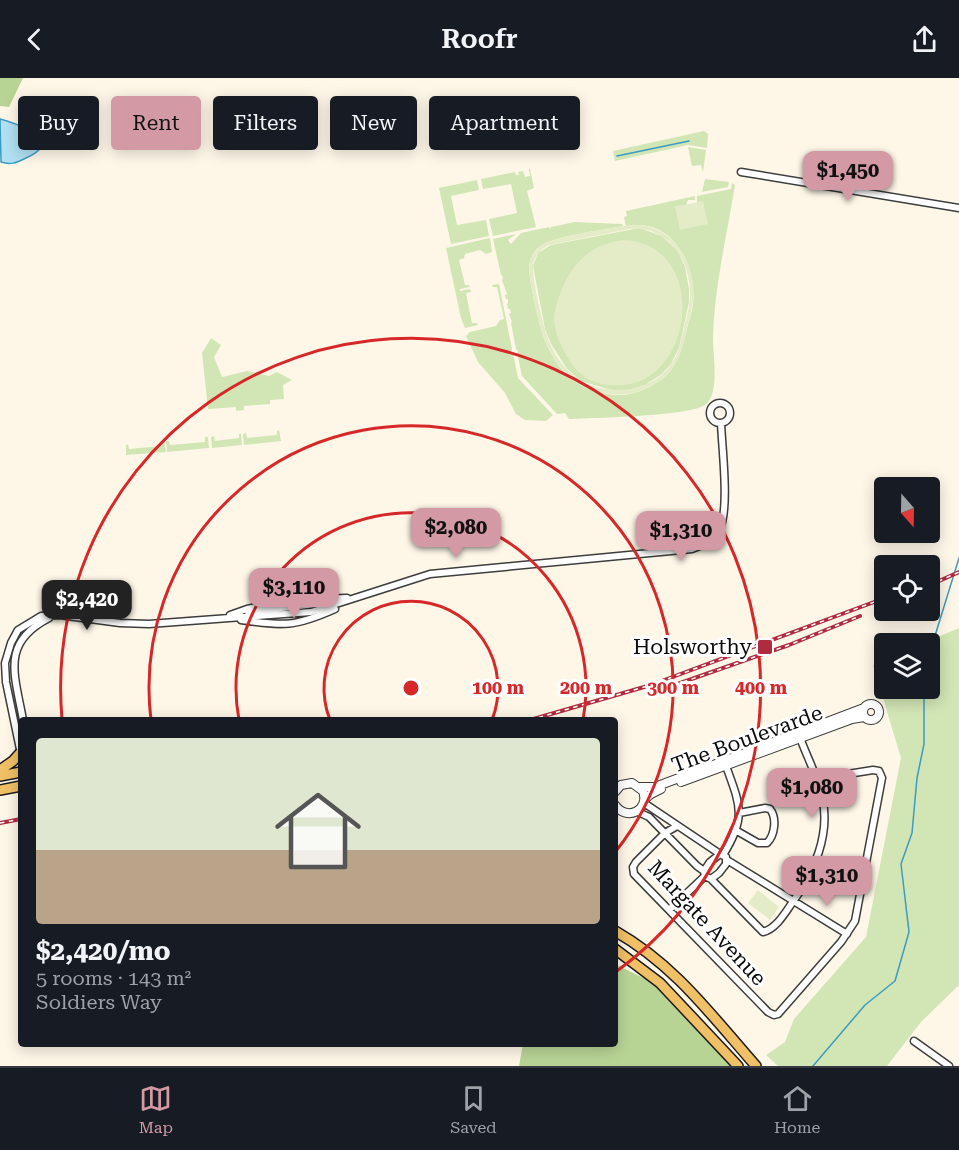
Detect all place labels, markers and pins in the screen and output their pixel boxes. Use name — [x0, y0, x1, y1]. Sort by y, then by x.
pin: $1,450 — [799, 151, 897, 202]
pin: $2,080 — [407, 508, 505, 559]
pin: $1,310 — [632, 511, 730, 562]
pin: $3,110 — [245, 568, 343, 619]
pin: $2,420 — [38, 580, 136, 631]
place label: Holsworthy — [633, 635, 753, 659]
marker: Holsworthy — [756, 638, 774, 656]
centre of rings — [401, 678, 421, 698]
pin: $1,080 — [763, 768, 861, 819]
pin: $1,310 — [778, 856, 876, 907]

